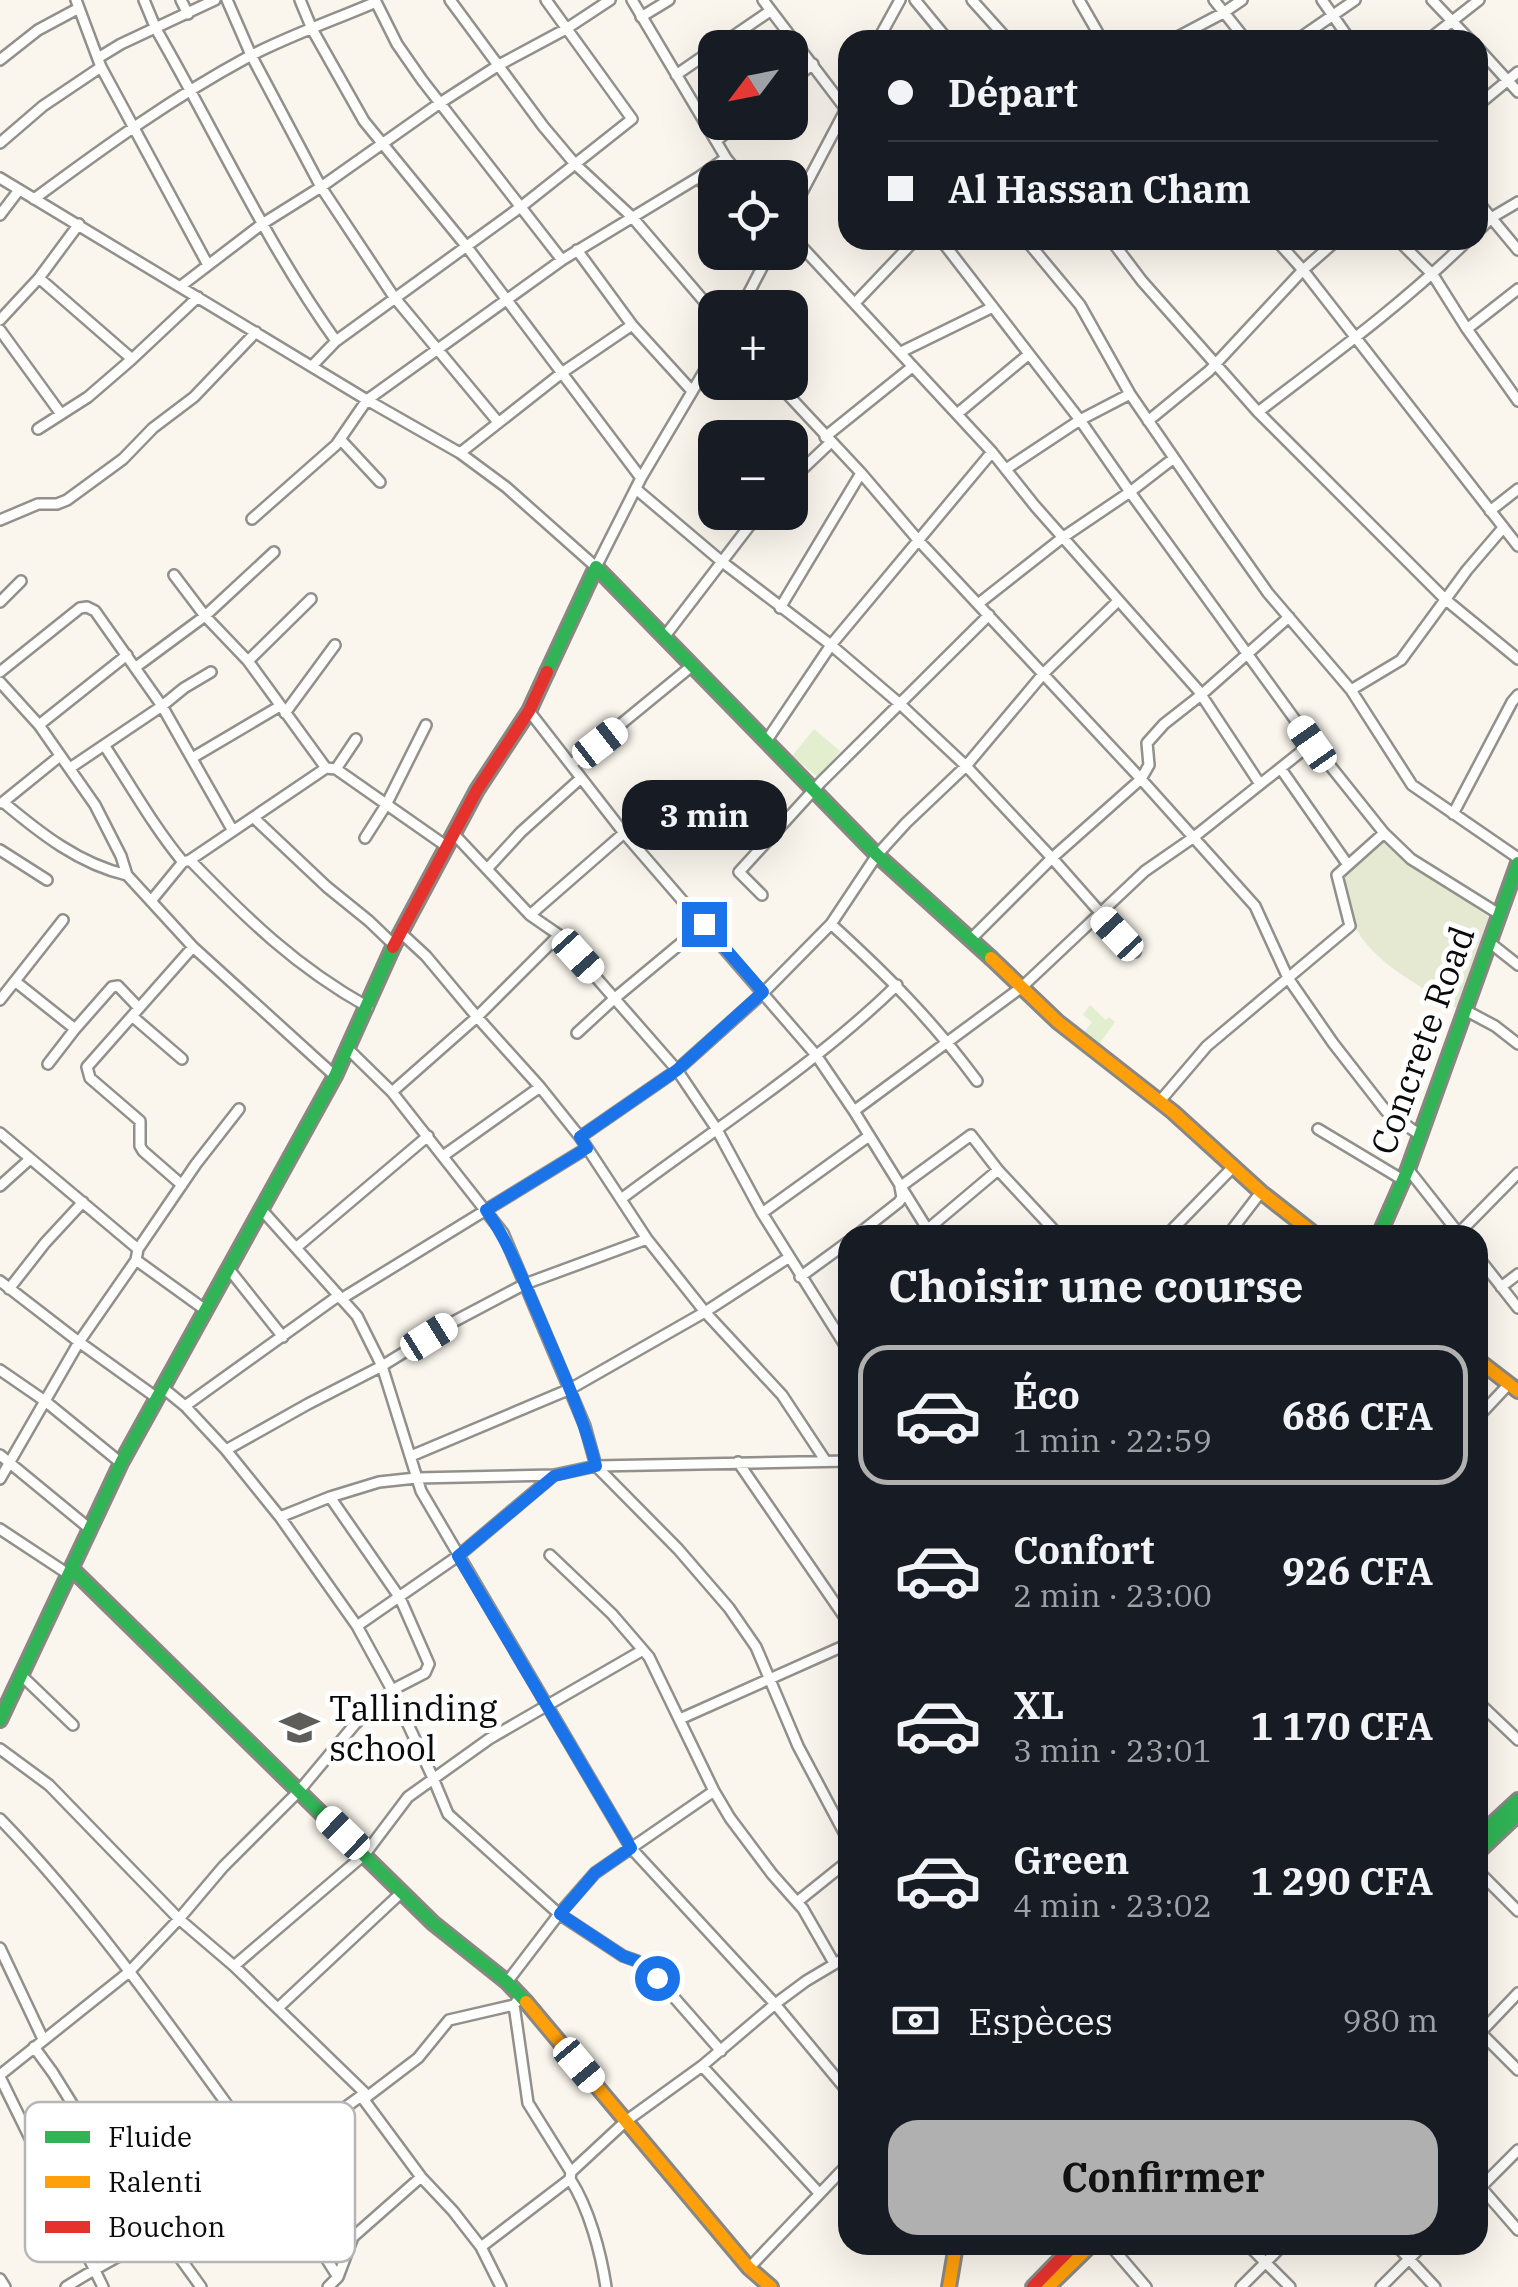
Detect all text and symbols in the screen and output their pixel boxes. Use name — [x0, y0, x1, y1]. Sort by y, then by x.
north arrow — [698, 30, 808, 140]
map controls — [698, 30, 808, 530]
text: Départ — [948, 68, 1078, 117]
button: locate — [698, 160, 808, 270]
text: Al Hassan Cham — [948, 164, 1251, 213]
button: + — [698, 290, 808, 400]
button: − — [698, 420, 808, 530]
car — [1283, 711, 1341, 777]
car — [567, 713, 633, 773]
callout: 3 min — [622, 779, 786, 849]
text: 3 min — [660, 794, 749, 836]
route end — [682, 902, 727, 947]
car — [1086, 902, 1148, 966]
street label: Concrete Road — [1359, 920, 1485, 1160]
car — [547, 924, 609, 988]
text: Choisir une course — [888, 1256, 1304, 1314]
car — [396, 1308, 462, 1366]
icon: car — [893, 1370, 983, 1460]
text: Éco — [1013, 1370, 1080, 1419]
text: 686 CFA — [1282, 1391, 1433, 1440]
text: 1 min · 22:59 — [1013, 1419, 1212, 1461]
icon: car — [893, 1525, 983, 1615]
text: Confort — [1013, 1525, 1154, 1574]
text: 926 CFA — [1282, 1546, 1433, 1595]
text: 2 min · 23:00 — [1013, 1574, 1212, 1616]
icon: car — [893, 1680, 983, 1770]
text: XL — [1013, 1680, 1064, 1729]
place label: Tallinding school — [329, 1685, 498, 1771]
text: 1 170 CFA — [1250, 1701, 1433, 1750]
school or university icon: Tallinding school — [278, 1707, 320, 1749]
text: 3 min · 23:01 — [1013, 1729, 1212, 1771]
car — [311, 1801, 375, 1865]
icon: car — [893, 1835, 983, 1925]
text: Green — [1013, 1835, 1129, 1884]
text: 1 290 CFA — [1250, 1856, 1433, 1905]
text: 4 min · 23:02 — [1013, 1884, 1212, 1926]
route start — [635, 1956, 680, 2001]
icon: cash — [888, 1993, 943, 2048]
text: Espèces — [968, 1996, 1113, 2045]
text: 980 m — [1342, 1999, 1438, 2041]
car — [548, 2032, 610, 2098]
legend — [25, 2102, 355, 2262]
text: Fluide — [108, 2118, 192, 2155]
button: Confirmer — [888, 2120, 1438, 2235]
text: Ralenti — [108, 2163, 202, 2200]
text: Bouchon — [108, 2208, 226, 2245]

